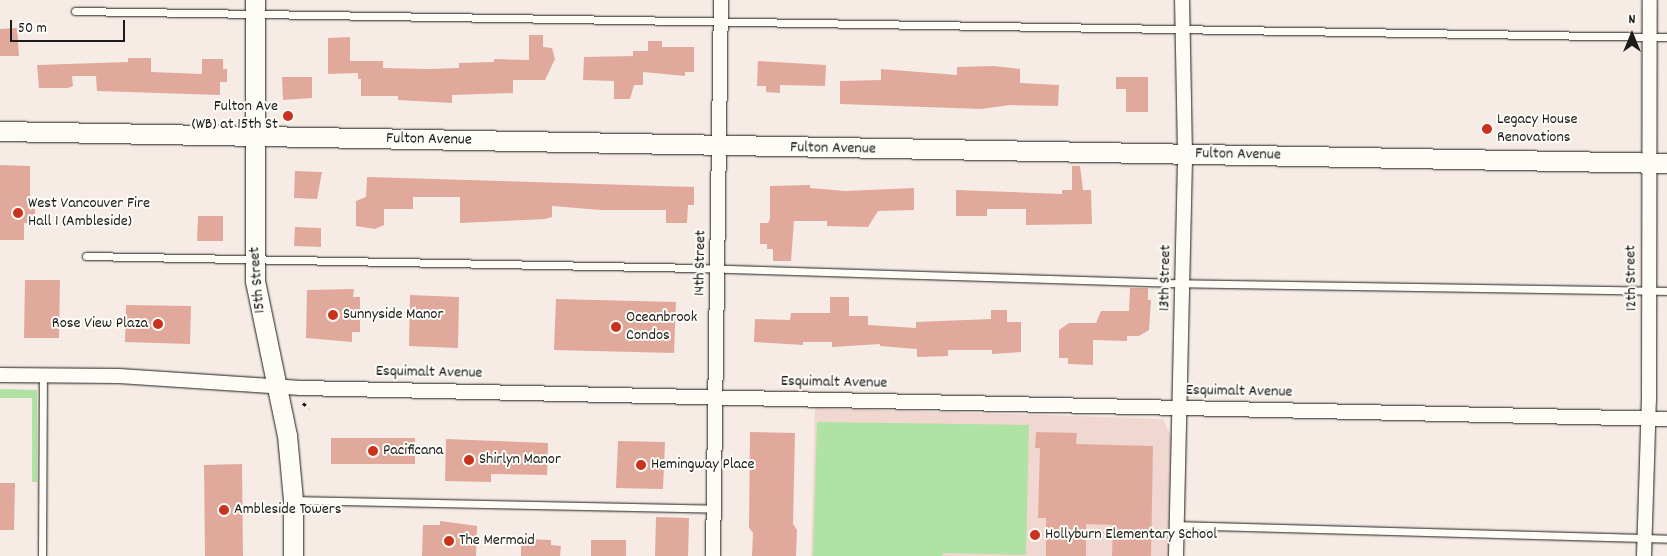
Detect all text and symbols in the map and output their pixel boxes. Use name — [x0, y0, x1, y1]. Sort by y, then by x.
scale bar — [12, 10, 128, 42]
north arrow — [1607, 10, 1657, 60]
text: N — [1629, 10, 1635, 30]
text: 50 m — [18, 18, 47, 40]
place label: Fulton Ave (WB) at 15th St — [192, 97, 278, 135]
marker: Fulton Ave (WB) at 15th St — [282, 110, 294, 122]
place label: Legacy House Renovations — [1497, 110, 1578, 148]
marker: Legacy House Renovations — [1481, 123, 1493, 135]
street label: Fulton Avenue — [386, 130, 472, 150]
street label: Fulton Avenue — [790, 139, 876, 159]
street label: Fulton Avenue — [1195, 145, 1281, 165]
place label: West Vancouver Fire Hall 1 (Ambleside) — [28, 194, 150, 232]
marker: West Vancouver Fire Hall 1 (Ambleside) — [12, 207, 24, 219]
street label: 14th Street — [691, 230, 711, 296]
street label: 13th Street — [1156, 245, 1176, 311]
street label: 12th Street — [1622, 245, 1642, 311]
street label: 15th Street — [246, 246, 270, 314]
place label: Sunnyside Manor — [343, 305, 443, 325]
place label: Oceanbrook Condos — [626, 308, 697, 346]
marker: Sunnyside Manor — [327, 309, 339, 321]
place label: Rose View Plaza — [52, 314, 148, 334]
marker: Rose View Plaza — [152, 318, 164, 330]
marker: Oceanbrook Condos — [610, 321, 622, 333]
street label: Esquimalt Avenue — [376, 362, 482, 384]
street label: Esquimalt Avenue — [781, 372, 887, 394]
street label: Esquimalt Avenue — [1186, 381, 1292, 403]
place label: Pacificana — [383, 441, 443, 461]
marker: Pacificana — [367, 445, 379, 457]
place label: Shirlyn Manor — [479, 450, 561, 470]
marker: Shirlyn Manor — [463, 454, 475, 466]
place label: Hemingway Place — [651, 455, 755, 475]
marker: Hemingway Place — [635, 459, 647, 471]
place label: Ambleside Towers — [234, 500, 341, 520]
marker: Ambleside Towers — [218, 504, 230, 516]
place label: Hollyburn Elementary School — [1045, 525, 1217, 545]
marker: Hollyburn Elementary School — [1029, 529, 1041, 541]
place label: The Mermaid — [459, 531, 535, 551]
marker: The Mermaid — [443, 535, 455, 547]

